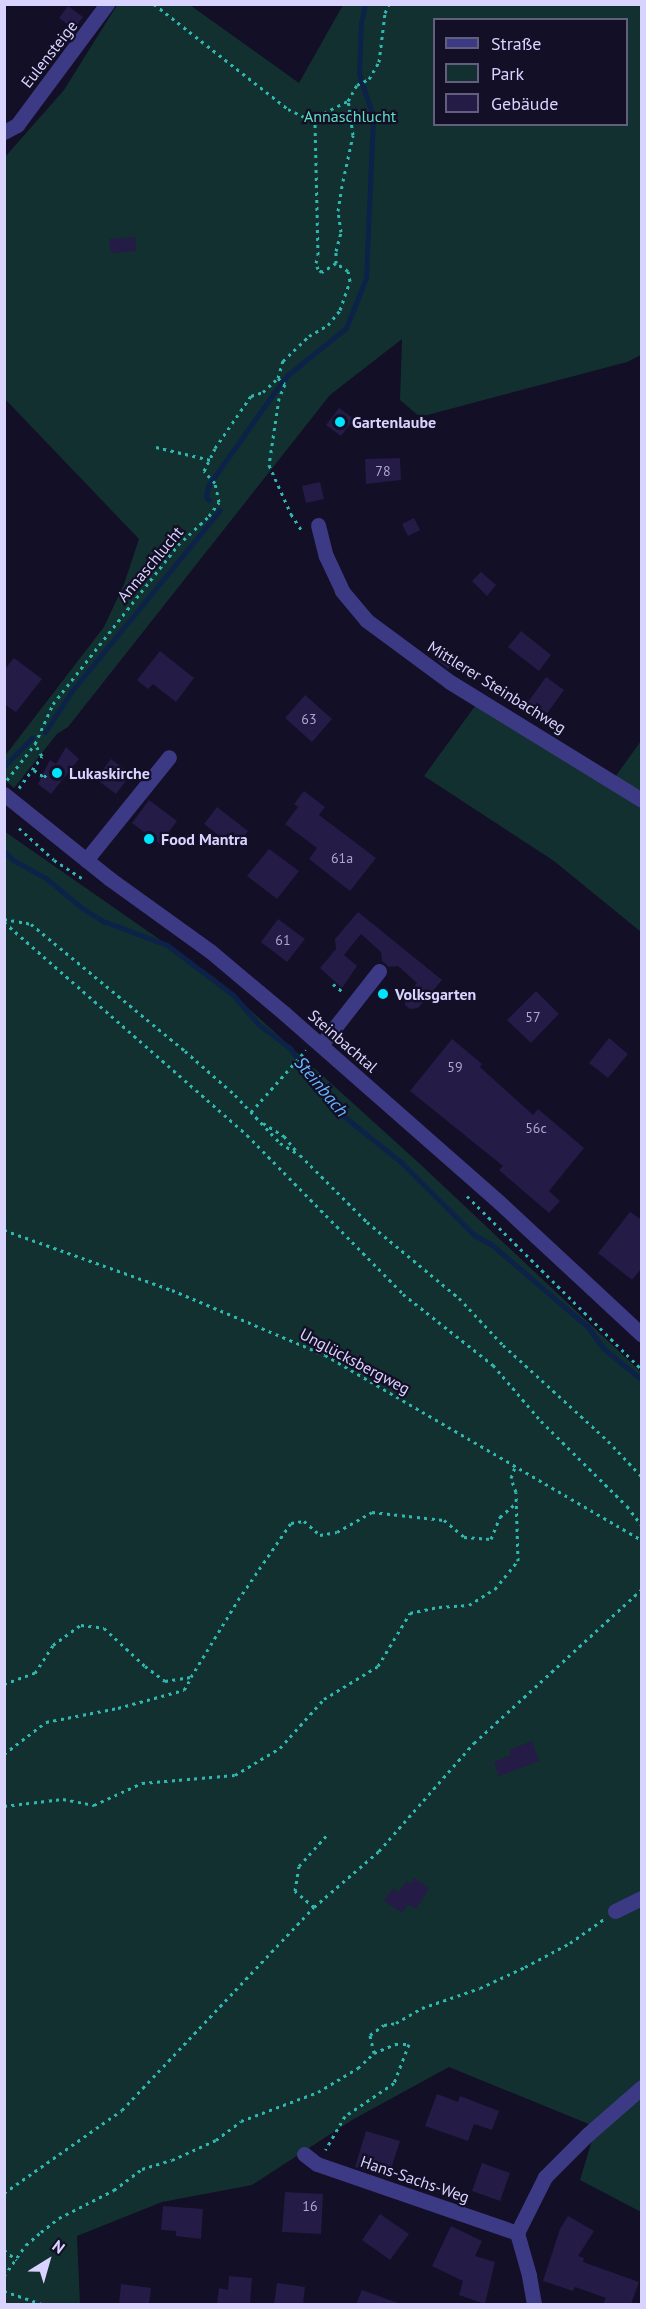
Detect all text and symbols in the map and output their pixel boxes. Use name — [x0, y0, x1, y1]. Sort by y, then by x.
street label: Eulensteige — [17, 17, 81, 91]
legend — [433, 18, 628, 126]
text: Straße — [491, 32, 542, 55]
text: Park — [491, 62, 524, 85]
text: Gebäude — [491, 92, 558, 115]
park label: Annaschlucht — [304, 106, 396, 126]
place label: Gartenlaube — [352, 412, 436, 432]
marker: Gartenlaube — [333, 415, 347, 429]
house number: 78 — [375, 463, 391, 479]
street label: Annaschlucht — [113, 523, 187, 605]
street label: Mittlerer Steinbachweg — [424, 637, 570, 737]
house number: 63 — [301, 711, 317, 727]
place label: Lukaskirche — [69, 763, 150, 783]
marker: Lukaskirche — [50, 766, 64, 780]
place label: Food Mantra — [161, 829, 248, 849]
marker: Food Mantra — [142, 832, 156, 846]
house number: 61a — [331, 850, 353, 866]
house number: 61 — [275, 932, 291, 948]
place label: Volksgarten — [395, 984, 476, 1004]
marker: Volksgarten — [376, 987, 390, 1001]
street label: Steinbachtal — [304, 1006, 382, 1076]
house number: 57 — [525, 1009, 541, 1025]
water label: Steinbach — [289, 1052, 353, 1122]
house number: 59 — [447, 1059, 463, 1075]
house number: 56c — [525, 1120, 547, 1136]
street label: Unglücksbergweg — [297, 1324, 413, 1398]
street label: Hans-Sachs-Weg — [358, 2151, 472, 2207]
house number: 16 — [302, 2198, 318, 2214]
north arrow — [18, 2231, 78, 2291]
text: N — [49, 2235, 69, 2258]

